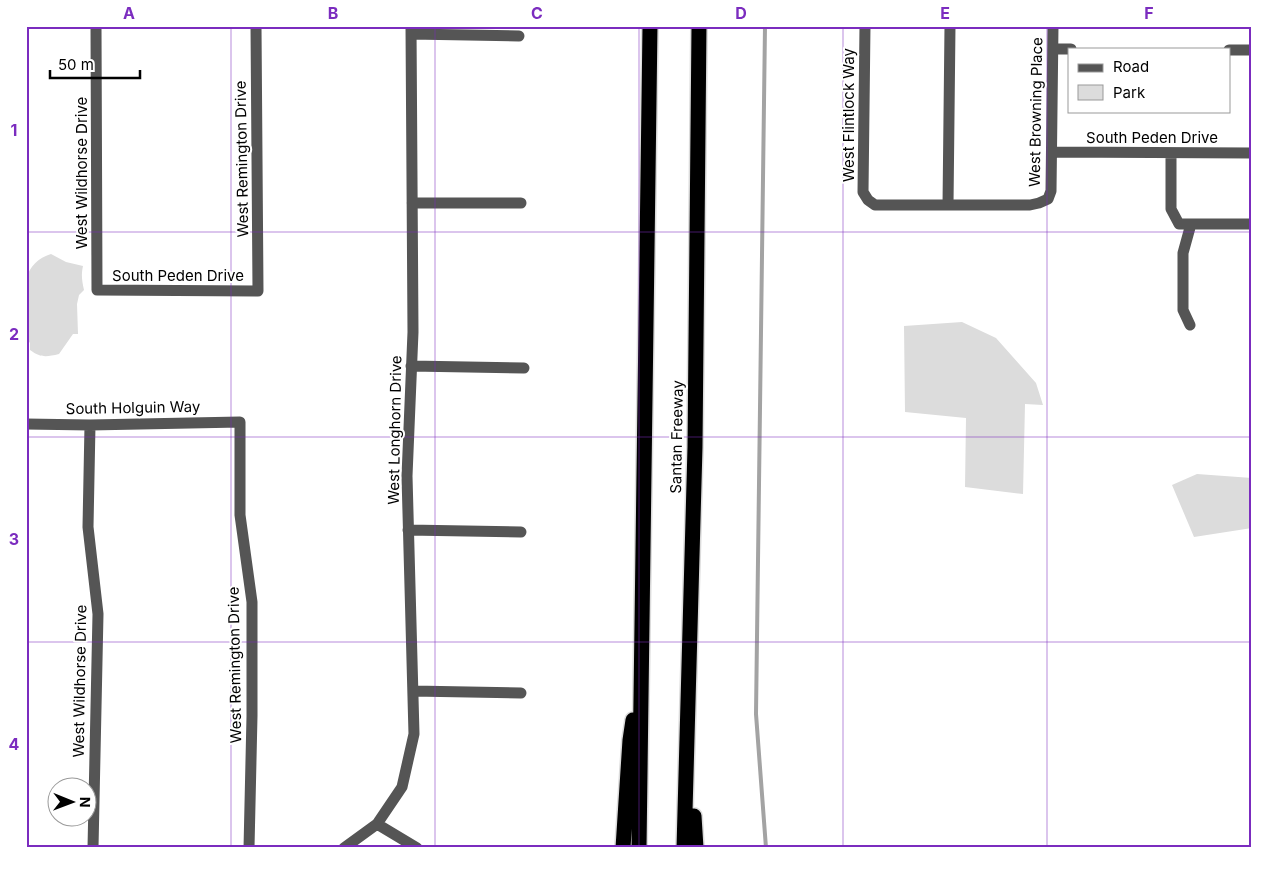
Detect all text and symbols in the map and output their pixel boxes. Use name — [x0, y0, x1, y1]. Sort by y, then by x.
text: A — [123, 3, 135, 23]
text: B — [328, 3, 338, 23]
text: C — [531, 3, 543, 23]
text: D — [735, 3, 747, 23]
text: E — [940, 3, 950, 23]
text: F — [1144, 3, 1154, 23]
street label: West Browning Place — [1025, 37, 1046, 187]
street label: West Flintlock Way — [839, 47, 858, 182]
scale bar — [50, 48, 140, 80]
legend — [1068, 48, 1230, 112]
text: 50 m — [58, 55, 94, 74]
text: Road — [1113, 57, 1149, 76]
street label: West Remington Drive — [231, 80, 252, 238]
text: Park — [1113, 83, 1146, 102]
street label: West Wildhorse Drive — [72, 97, 91, 249]
text: 1 — [11, 120, 17, 140]
street label: South Peden Drive — [1086, 128, 1218, 147]
street label: South Peden Drive — [112, 266, 244, 285]
text: 2 — [9, 324, 19, 344]
street label: West Longhorn Drive — [384, 355, 405, 505]
street label: Santan Freeway — [666, 380, 687, 494]
street label: South Holguin Way — [65, 397, 201, 418]
text: 3 — [9, 529, 19, 549]
street label: West Remington Drive — [224, 586, 245, 744]
street label: West Wildhorse Drive — [69, 605, 90, 757]
text: 4 — [9, 734, 20, 754]
north arrow — [48, 776, 98, 826]
text: N — [77, 797, 94, 808]

